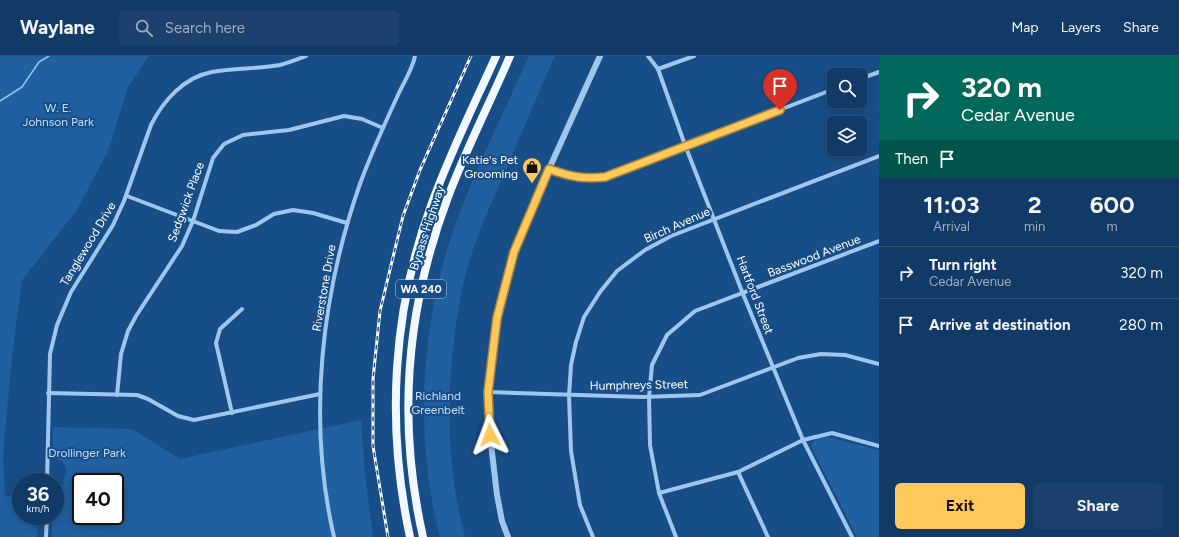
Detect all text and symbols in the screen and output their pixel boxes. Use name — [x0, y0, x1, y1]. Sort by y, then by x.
search box — [119, 10, 399, 46]
text: Waylane — [20, 16, 95, 39]
icon: search — [133, 17, 155, 39]
text: Search here — [165, 19, 245, 37]
text: Map — [1011, 19, 1039, 36]
text: Layers — [1061, 19, 1101, 36]
text: Share — [1123, 19, 1159, 36]
map controls — [827, 68, 867, 156]
button: search — [827, 68, 867, 108]
pin — [763, 69, 797, 110]
text: 320 m — [961, 70, 1042, 104]
icon: right — [895, 72, 947, 124]
icon: arrive — [769, 75, 791, 97]
park label: W. E. Johnson Park — [22, 101, 94, 129]
text: Cedar Avenue — [961, 104, 1075, 126]
button: layers — [827, 116, 867, 156]
icon: arrive — [936, 148, 958, 170]
text: Then — [895, 150, 928, 168]
place label: Katie's Pet Grooming — [462, 153, 518, 181]
shop icon: Katie's Pet Grooming — [521, 156, 543, 184]
street label: Sedgwick Place — [165, 160, 207, 244]
street label: Bypass Highway — [407, 183, 447, 272]
text: 11:03 — [923, 190, 980, 219]
text: 2 — [1028, 190, 1042, 219]
text: 600 — [1090, 190, 1135, 219]
street label: Tanglewood Drive — [57, 199, 119, 289]
street label: Birch Avenue — [642, 204, 713, 246]
text: Arrival — [933, 219, 970, 234]
text: min — [1024, 219, 1045, 234]
text: m — [1107, 219, 1118, 234]
street label: Basswood Avenue — [766, 232, 863, 280]
street label: Riverstone Drive — [309, 243, 339, 333]
street label: Hartford Street — [734, 254, 777, 337]
text: Turn right — [929, 256, 997, 274]
icon: right — [895, 262, 917, 284]
text: 320 m — [1120, 264, 1163, 282]
text: Cedar Avenue — [929, 274, 1011, 289]
road number: WA 240 — [396, 280, 446, 298]
icon: arrive — [895, 314, 917, 336]
text: Arrive at destination — [929, 316, 1070, 334]
text: 280 m — [1119, 316, 1163, 334]
street label: Humphreys Street — [590, 377, 689, 393]
park label: Richland Greenbelt — [411, 389, 465, 417]
position arrow — [469, 414, 511, 456]
park label: Drollinger Park — [48, 446, 126, 460]
speed limit sign: 40 — [72, 473, 124, 525]
text: 36 — [27, 482, 49, 506]
button: Exit — [895, 483, 1025, 529]
button: Share — [1033, 483, 1163, 529]
text: km/h — [27, 502, 49, 515]

